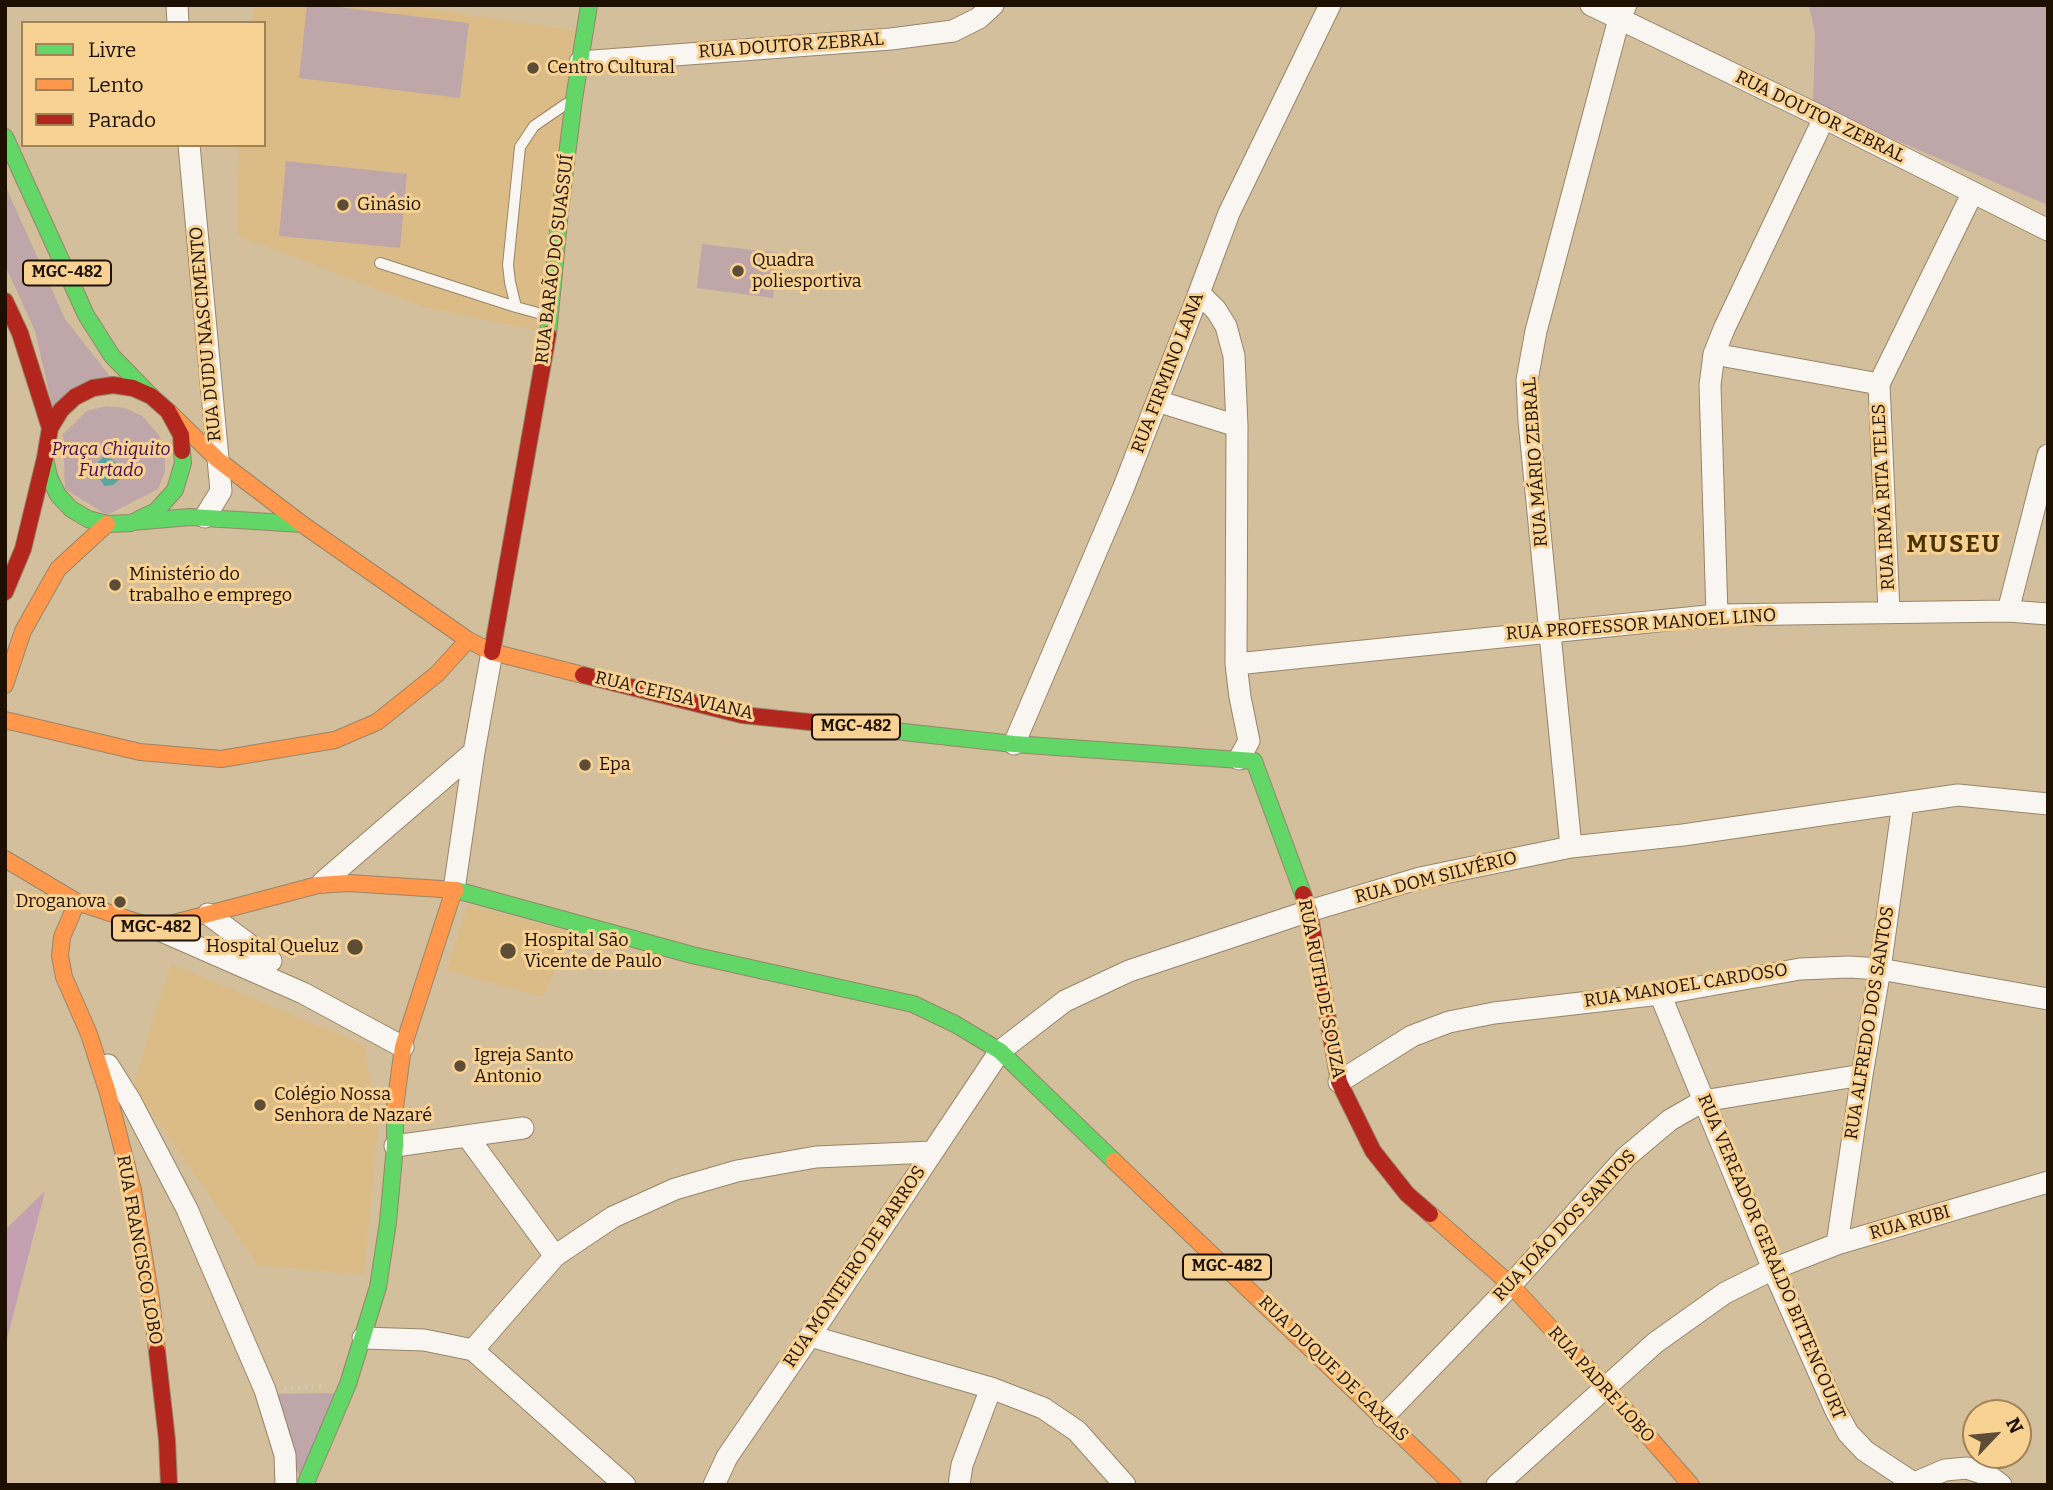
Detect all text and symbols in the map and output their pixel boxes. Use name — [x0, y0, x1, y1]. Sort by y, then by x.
legend — [21, 21, 266, 147]
street label: RUA DOUTOR ZEBRAL — [698, 29, 884, 63]
text: Livre — [88, 37, 136, 63]
place label: Centro Cultural — [547, 57, 675, 79]
marker: Centro Cultural — [525, 60, 541, 76]
street label: RUA DOUTOR ZEBRAL — [1732, 67, 1908, 167]
text: Lento — [88, 72, 144, 98]
text: Parado — [88, 107, 156, 133]
street label: RUA BARÃO DO SUASSUÍ — [531, 153, 579, 365]
place label: Ginásio — [357, 194, 421, 216]
marker: Ginásio — [335, 197, 351, 213]
street label: RUA DUDU NASCIMENTO — [186, 226, 226, 442]
place label: Quadra poliesportiva — [752, 250, 862, 292]
road number: MGC-482 — [23, 260, 111, 286]
marker: Quadra poliesportiva — [730, 263, 746, 279]
street label: RUA FIRMINO LANA — [1127, 290, 1209, 456]
street label: RUA MÁRIO ZEBRAL — [1519, 376, 1553, 548]
street label: RUA IRMÃ RITA TELES — [1868, 403, 1900, 591]
park label: Praça Chiquito Furtado — [52, 439, 170, 482]
district label: MUSEU — [1907, 531, 2001, 559]
place label: Ministério do trabalho e emprego — [129, 564, 292, 606]
marker: Ministério do trabalho e emprego — [107, 577, 123, 593]
street label: RUA PROFESSOR MANOEL LINO — [1505, 605, 1777, 645]
street label: RUA CEFISA VIANA — [593, 667, 755, 725]
road number: MGC-482 — [812, 714, 900, 740]
place label: Epa — [599, 754, 631, 776]
marker: Epa — [577, 757, 593, 773]
street label: RUA DOM SILVÉRIO — [1353, 847, 1519, 909]
place label: Droganova — [15, 891, 106, 913]
marker: Droganova — [112, 894, 128, 910]
street label: RUA RUTH DE SOUZA — [1293, 898, 1349, 1080]
street label: RUA ALFREDO DOS SANTOS — [1841, 905, 1899, 1141]
road number: MGC-482 — [112, 916, 200, 940]
place label: Hospital São Vicente de Paulo — [524, 930, 662, 972]
place label: Hospital Queluz — [206, 936, 339, 958]
marker: Hospital Queluz — [345, 937, 365, 957]
marker: Hospital São Vicente de Paulo — [498, 941, 518, 961]
street label: RUA MANOEL CARDOSO — [1583, 959, 1789, 1013]
place label: Igreja Santo Antonio — [474, 1045, 574, 1088]
marker: Igreja Santo Antonio — [452, 1058, 468, 1074]
place label: Colégio Nossa Senhora de Nazaré — [274, 1084, 432, 1126]
street label: RUA VEREADOR GERALDO BITTENCOURT — [1692, 1091, 1850, 1423]
marker: Colégio Nossa Senhora de Nazaré — [252, 1097, 268, 1113]
street label: RUA JOÃO DOS SANTOS — [1489, 1146, 1641, 1306]
street label: RUA FRANCISCO LOBO — [112, 1154, 166, 1346]
street label: RUA MONTEIRO DE BARROS — [779, 1162, 931, 1372]
street label: RUA RUBI — [1867, 1201, 1953, 1245]
road number: MGC-482 — [1183, 1254, 1271, 1280]
street label: RUA DUQUE DE CAXIAS — [1253, 1292, 1413, 1446]
street label: RUA PADRE LOBO — [1543, 1322, 1659, 1448]
north arrow — [1962, 1399, 2032, 1469]
text: N — [2001, 1414, 2028, 1437]

